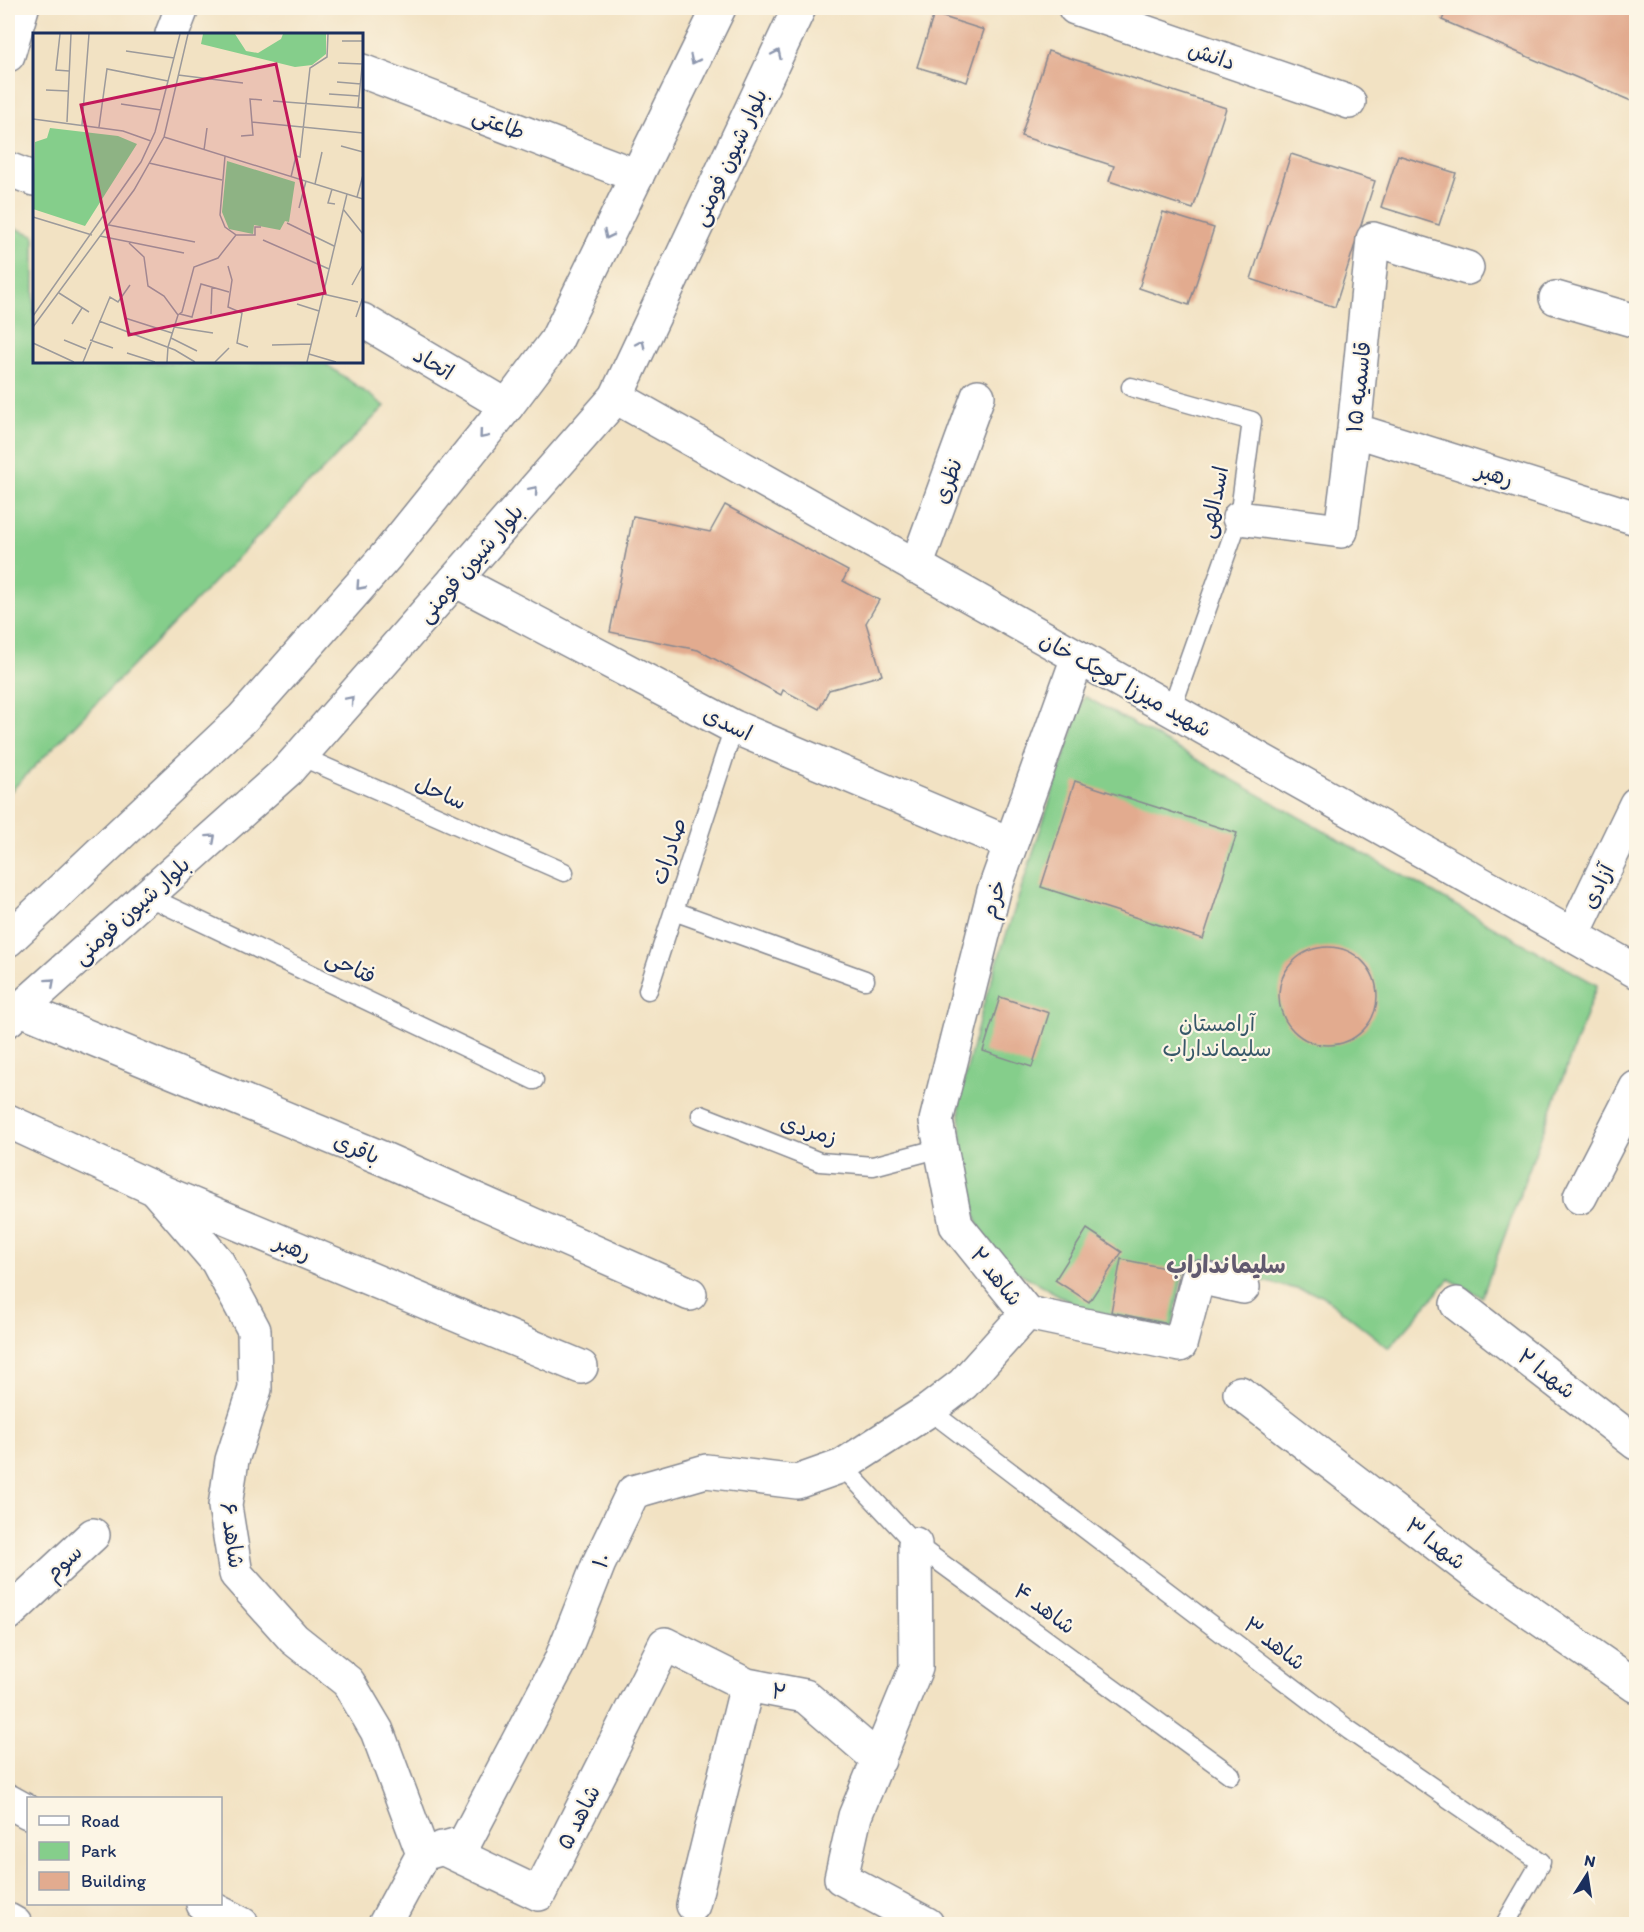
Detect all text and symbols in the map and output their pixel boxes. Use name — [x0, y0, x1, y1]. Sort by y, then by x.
inset map — [33, 33, 363, 363]
street label: دانش — [1185, 35, 1239, 76]
one-way arrow — [770, 50, 782, 61]
one-way arrow — [689, 54, 701, 65]
street label: بلوار شیون فومنی — [686, 84, 774, 231]
street label: طاعتی — [469, 101, 529, 147]
one-way arrow — [603, 229, 615, 240]
one-way arrow — [633, 340, 645, 351]
street label: قاسمیه ۱۵ — [1340, 340, 1377, 434]
street label: اتحاد — [409, 341, 459, 386]
one-way arrow — [479, 428, 490, 439]
street label: نظری — [927, 455, 968, 508]
street label: رهبر — [1471, 456, 1517, 493]
street label: اسدالهی — [1193, 463, 1235, 541]
one-way arrow — [527, 487, 538, 497]
street label: بلوار شیون فومنی — [411, 498, 530, 629]
one-way arrow — [356, 579, 367, 590]
street label: شهید میرزا کوچک خان — [1035, 626, 1216, 743]
one-way arrow — [343, 696, 354, 707]
street label: اسدی — [699, 700, 757, 747]
street label: ساحل — [411, 769, 471, 816]
street label: صادرات — [645, 814, 692, 888]
one-way arrow — [205, 834, 216, 845]
street label: بلوار شیون فومنی — [67, 851, 196, 971]
street label: آزادی — [1575, 858, 1620, 913]
street label: خرم — [975, 877, 1016, 923]
street label: فتاحی — [321, 943, 380, 991]
one-way arrow — [44, 978, 55, 989]
park label: آرامستان سلیمانداراب — [1163, 1010, 1271, 1062]
street label: زمردی — [777, 1108, 840, 1151]
street label: باقری — [330, 1127, 384, 1170]
street label: رهبر — [268, 1227, 315, 1267]
street label: شاهد ۲ — [965, 1241, 1029, 1311]
district label: سلیمانداراب — [1166, 1250, 1286, 1279]
street label: شهدا ۲ — [1512, 1342, 1581, 1404]
street label: شاهد ۶ — [215, 1500, 251, 1570]
street label: شهدا ۳ — [1400, 1511, 1471, 1575]
street label: سوم — [39, 1538, 91, 1589]
street label: ۱۰ — [586, 1548, 617, 1573]
street label: شاهد ۴ — [1009, 1577, 1081, 1640]
street label: شاهد ۳ — [1238, 1611, 1311, 1676]
street label: ۲ — [769, 1677, 789, 1706]
street label: شاهد ۵ — [551, 1781, 606, 1854]
legend — [27, 1797, 222, 1905]
text: Road — [81, 1810, 120, 1832]
text: Park — [81, 1840, 116, 1862]
north arrow — [1557, 1845, 1617, 1905]
text: N — [1583, 1850, 1597, 1871]
text: Building — [81, 1870, 147, 1892]

